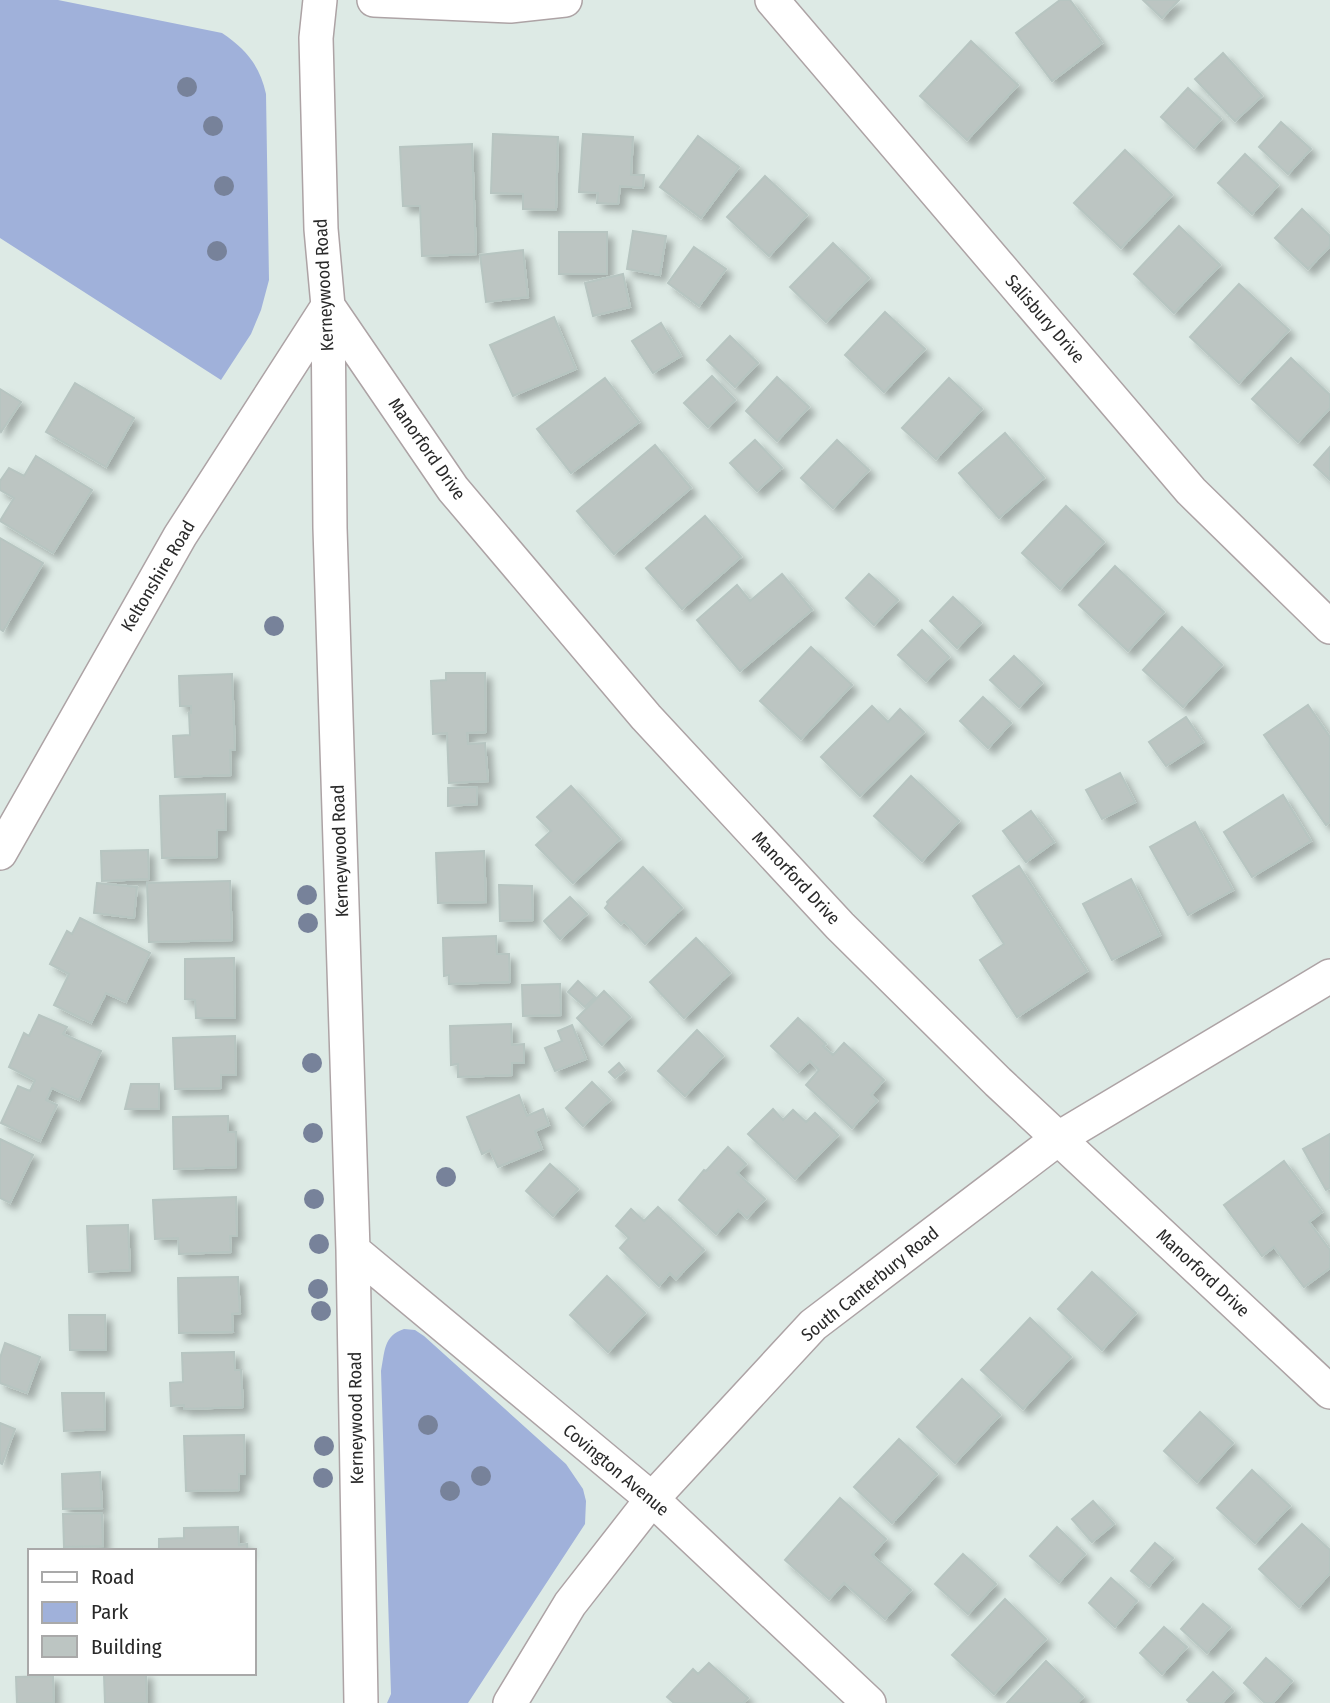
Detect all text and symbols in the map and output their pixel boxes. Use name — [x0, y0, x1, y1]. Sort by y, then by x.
street label: Kerneywood Road — [310, 218, 338, 352]
street label: Salisbury Drive — [1001, 270, 1090, 368]
street label: Manorford Drive — [384, 394, 470, 504]
street label: Keltonshire Road — [116, 517, 200, 635]
street label: Kerneywood Road — [327, 784, 353, 918]
street label: Manorford Drive — [747, 827, 845, 929]
street label: South Canterbury Road — [797, 1222, 943, 1346]
street label: Manorford Drive — [1152, 1224, 1254, 1322]
street label: Kerneywood Road — [344, 1351, 368, 1485]
street label: Covington Avenue — [559, 1419, 674, 1521]
legend — [28, 1549, 256, 1675]
text: Road — [91, 1564, 135, 1590]
text: Park — [91, 1599, 129, 1625]
text: Building — [91, 1634, 162, 1660]

